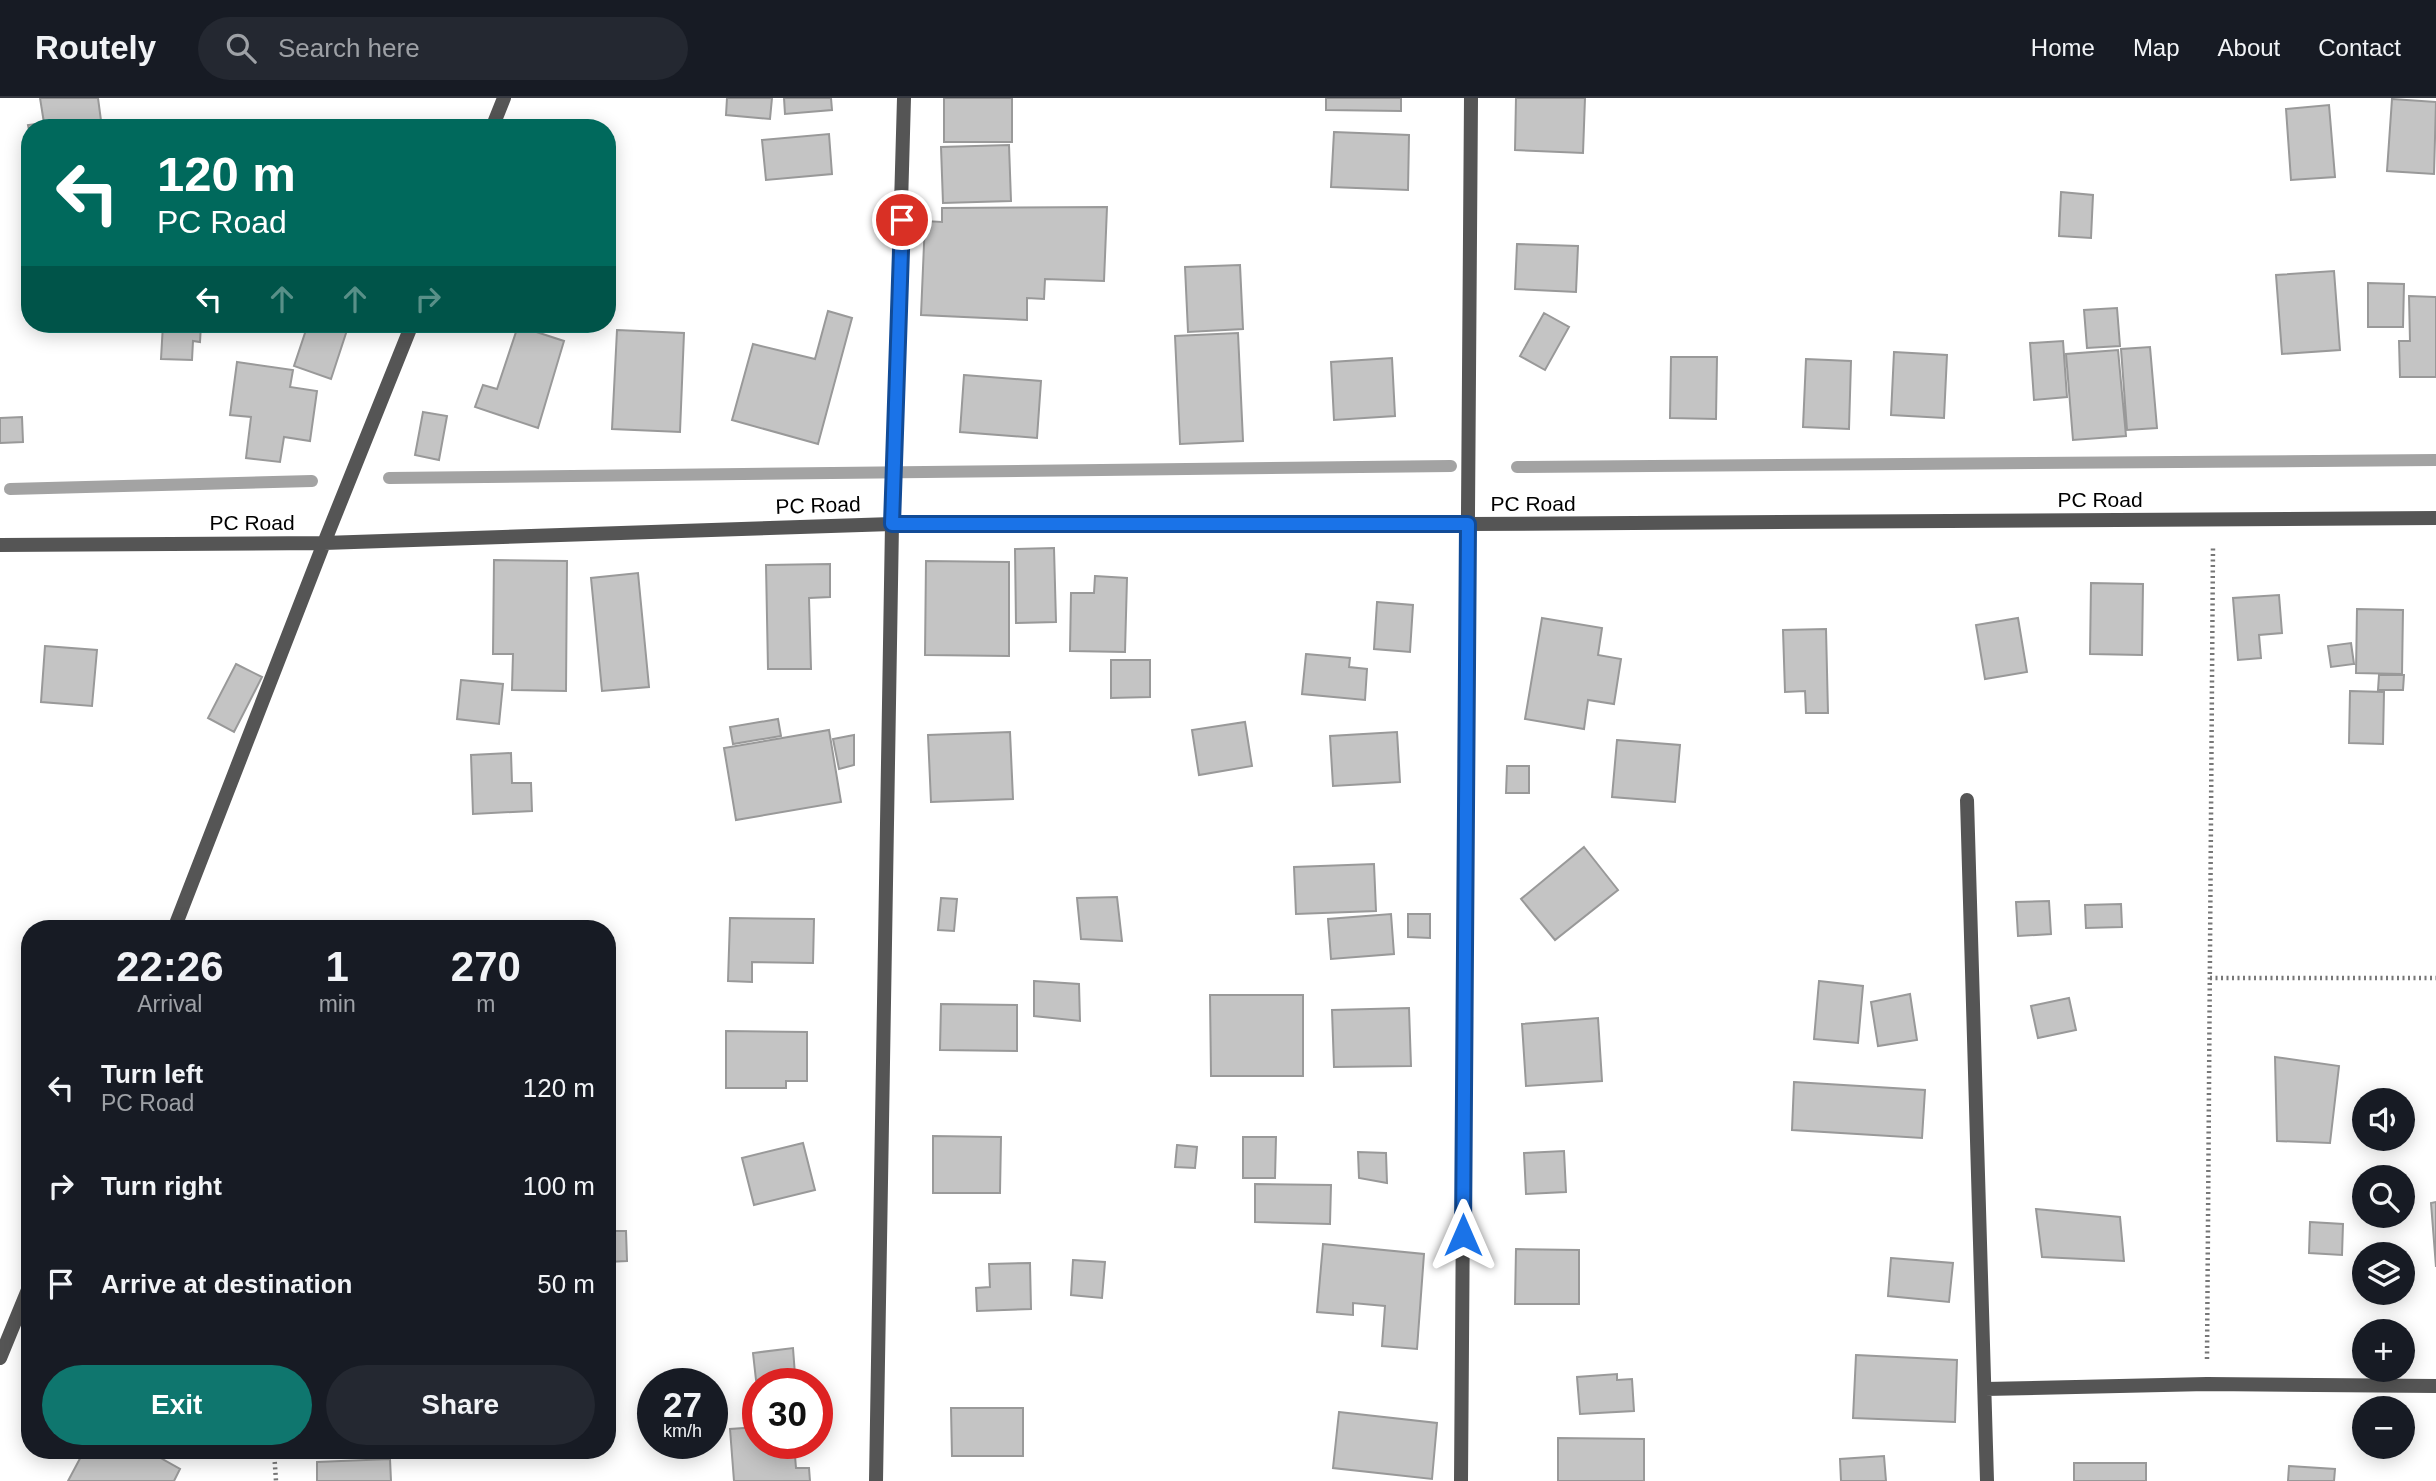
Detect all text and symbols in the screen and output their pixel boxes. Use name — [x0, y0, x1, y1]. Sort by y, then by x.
search box — [198, 17, 688, 80]
text: Routely — [35, 29, 156, 66]
icon: search — [222, 29, 260, 67]
text: Search here — [278, 33, 420, 63]
text: Home — [2031, 34, 2095, 61]
text: Map — [2133, 34, 2180, 61]
text: About — [2218, 34, 2280, 61]
text: Contact — [2318, 34, 2401, 61]
icon: left — [42, 147, 133, 238]
text: 120 m — [157, 147, 296, 201]
pin — [872, 190, 932, 250]
icon: arrive — [883, 201, 921, 239]
text: PC Road — [157, 204, 287, 240]
icon: left — [190, 280, 228, 318]
icon: ahead — [263, 280, 301, 318]
icon: ahead — [336, 280, 374, 318]
icon: right — [409, 280, 447, 318]
street label: PC Road — [2057, 488, 2143, 511]
street label: PC Road — [775, 492, 861, 518]
street label: PC Road — [1490, 492, 1576, 515]
street label: PC Road — [209, 511, 295, 534]
text: 22:26 — [116, 943, 224, 990]
text: 1 — [325, 943, 349, 990]
text: 270 — [451, 943, 521, 990]
text: Arrival — [137, 991, 202, 1017]
text: min — [319, 991, 356, 1017]
text: m — [476, 991, 495, 1017]
text: Turn left — [101, 1059, 203, 1089]
icon: left — [42, 1069, 80, 1107]
text: 120 m — [523, 1073, 595, 1103]
map controls — [2352, 1088, 2415, 1459]
button: sound — [2352, 1088, 2415, 1151]
text: PC Road — [101, 1090, 194, 1116]
button: search — [2352, 1165, 2415, 1228]
icon: right — [42, 1167, 80, 1205]
text: Turn right — [101, 1171, 222, 1201]
text: 100 m — [523, 1171, 595, 1201]
position arrow — [1426, 1198, 1500, 1272]
button: layers — [2352, 1242, 2415, 1305]
icon: arrive — [42, 1265, 80, 1303]
text: Arrive at destination — [101, 1269, 352, 1299]
text: 50 m — [537, 1269, 595, 1299]
button: + — [2352, 1319, 2415, 1382]
button: Exit — [42, 1365, 312, 1445]
button: Share — [326, 1365, 595, 1445]
speed limit sign: 30 — [742, 1368, 833, 1459]
text: 27 — [663, 1385, 702, 1424]
button: − — [2352, 1396, 2415, 1459]
text: km/h — [663, 1421, 702, 1441]

